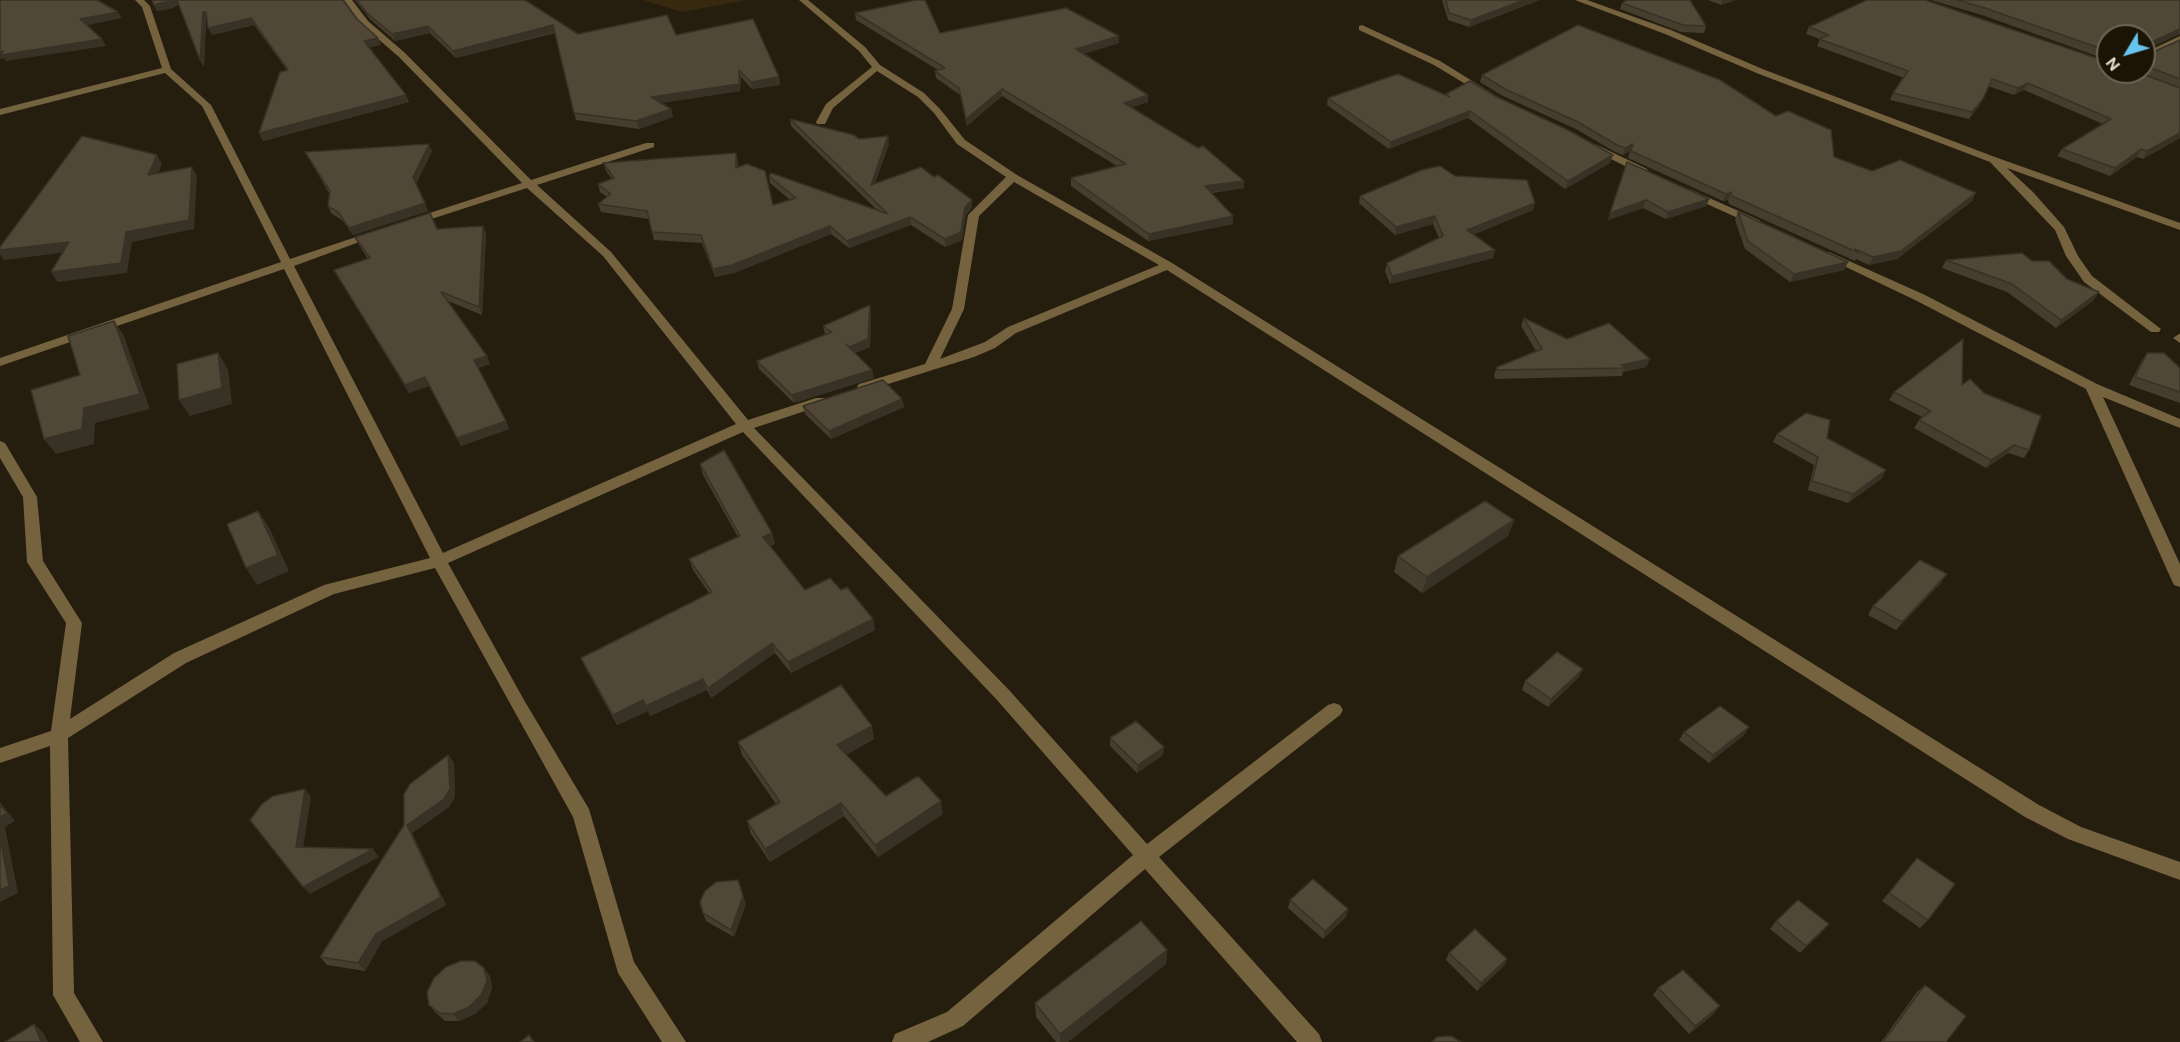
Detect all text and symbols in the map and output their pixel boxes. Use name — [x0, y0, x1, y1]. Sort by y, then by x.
north arrow — [2096, 24, 2156, 84]
text: N — [2101, 53, 2125, 75]

